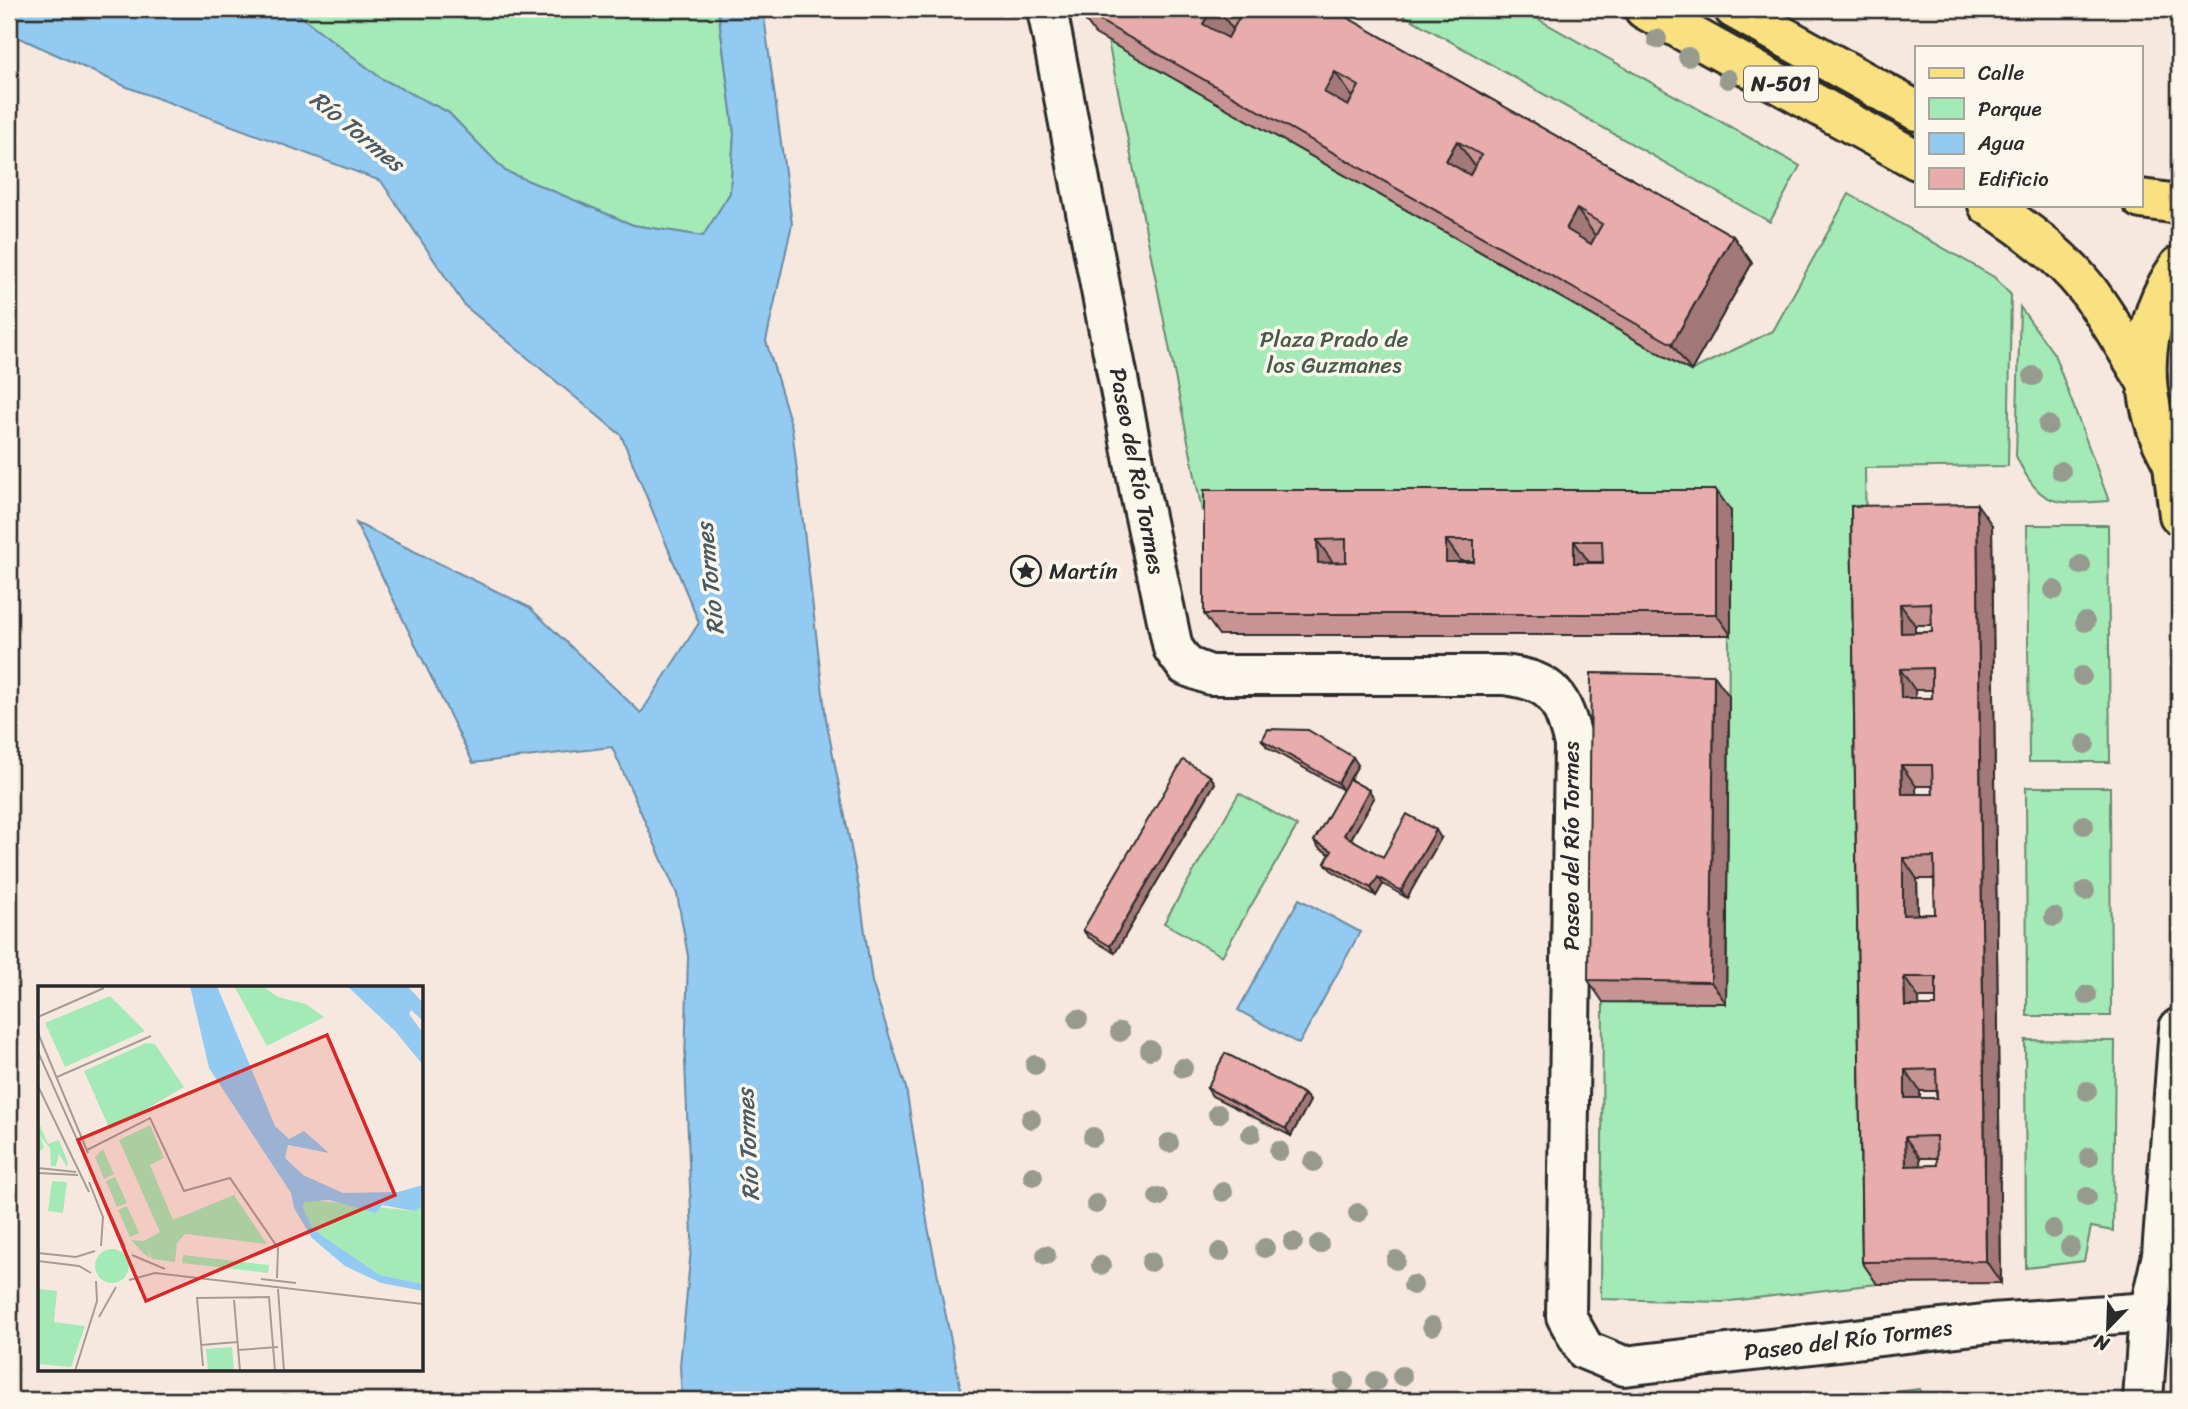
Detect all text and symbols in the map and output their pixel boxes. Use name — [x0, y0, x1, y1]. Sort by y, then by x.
legend — [1915, 46, 2142, 206]
text: Calle — [1978, 54, 2025, 92]
road number: N-501 — [1744, 66, 1818, 102]
water label: Río Tormes — [300, 79, 416, 185]
text: Parque — [1978, 90, 2042, 128]
text: Agua — [1977, 124, 2025, 162]
text: Edificio — [1978, 160, 2049, 198]
park label: Plaza Prado de los Guzmanes — [1260, 319, 1409, 386]
street label: Paseo del Río Tormes — [1097, 364, 1177, 578]
water label: Río Tormes — [683, 518, 737, 637]
place label: Martín — [1049, 551, 1118, 592]
place icon: Martín — [1009, 554, 1043, 588]
street label: Paseo del Río Tormes — [1551, 741, 1592, 951]
inset map — [38, 986, 424, 1370]
water label: Río Tormes — [724, 1085, 772, 1202]
north arrow — [2072, 1294, 2142, 1364]
street label: Paseo del Río Tormes — [1741, 1307, 1955, 1373]
text: N — [2088, 1325, 2115, 1361]

